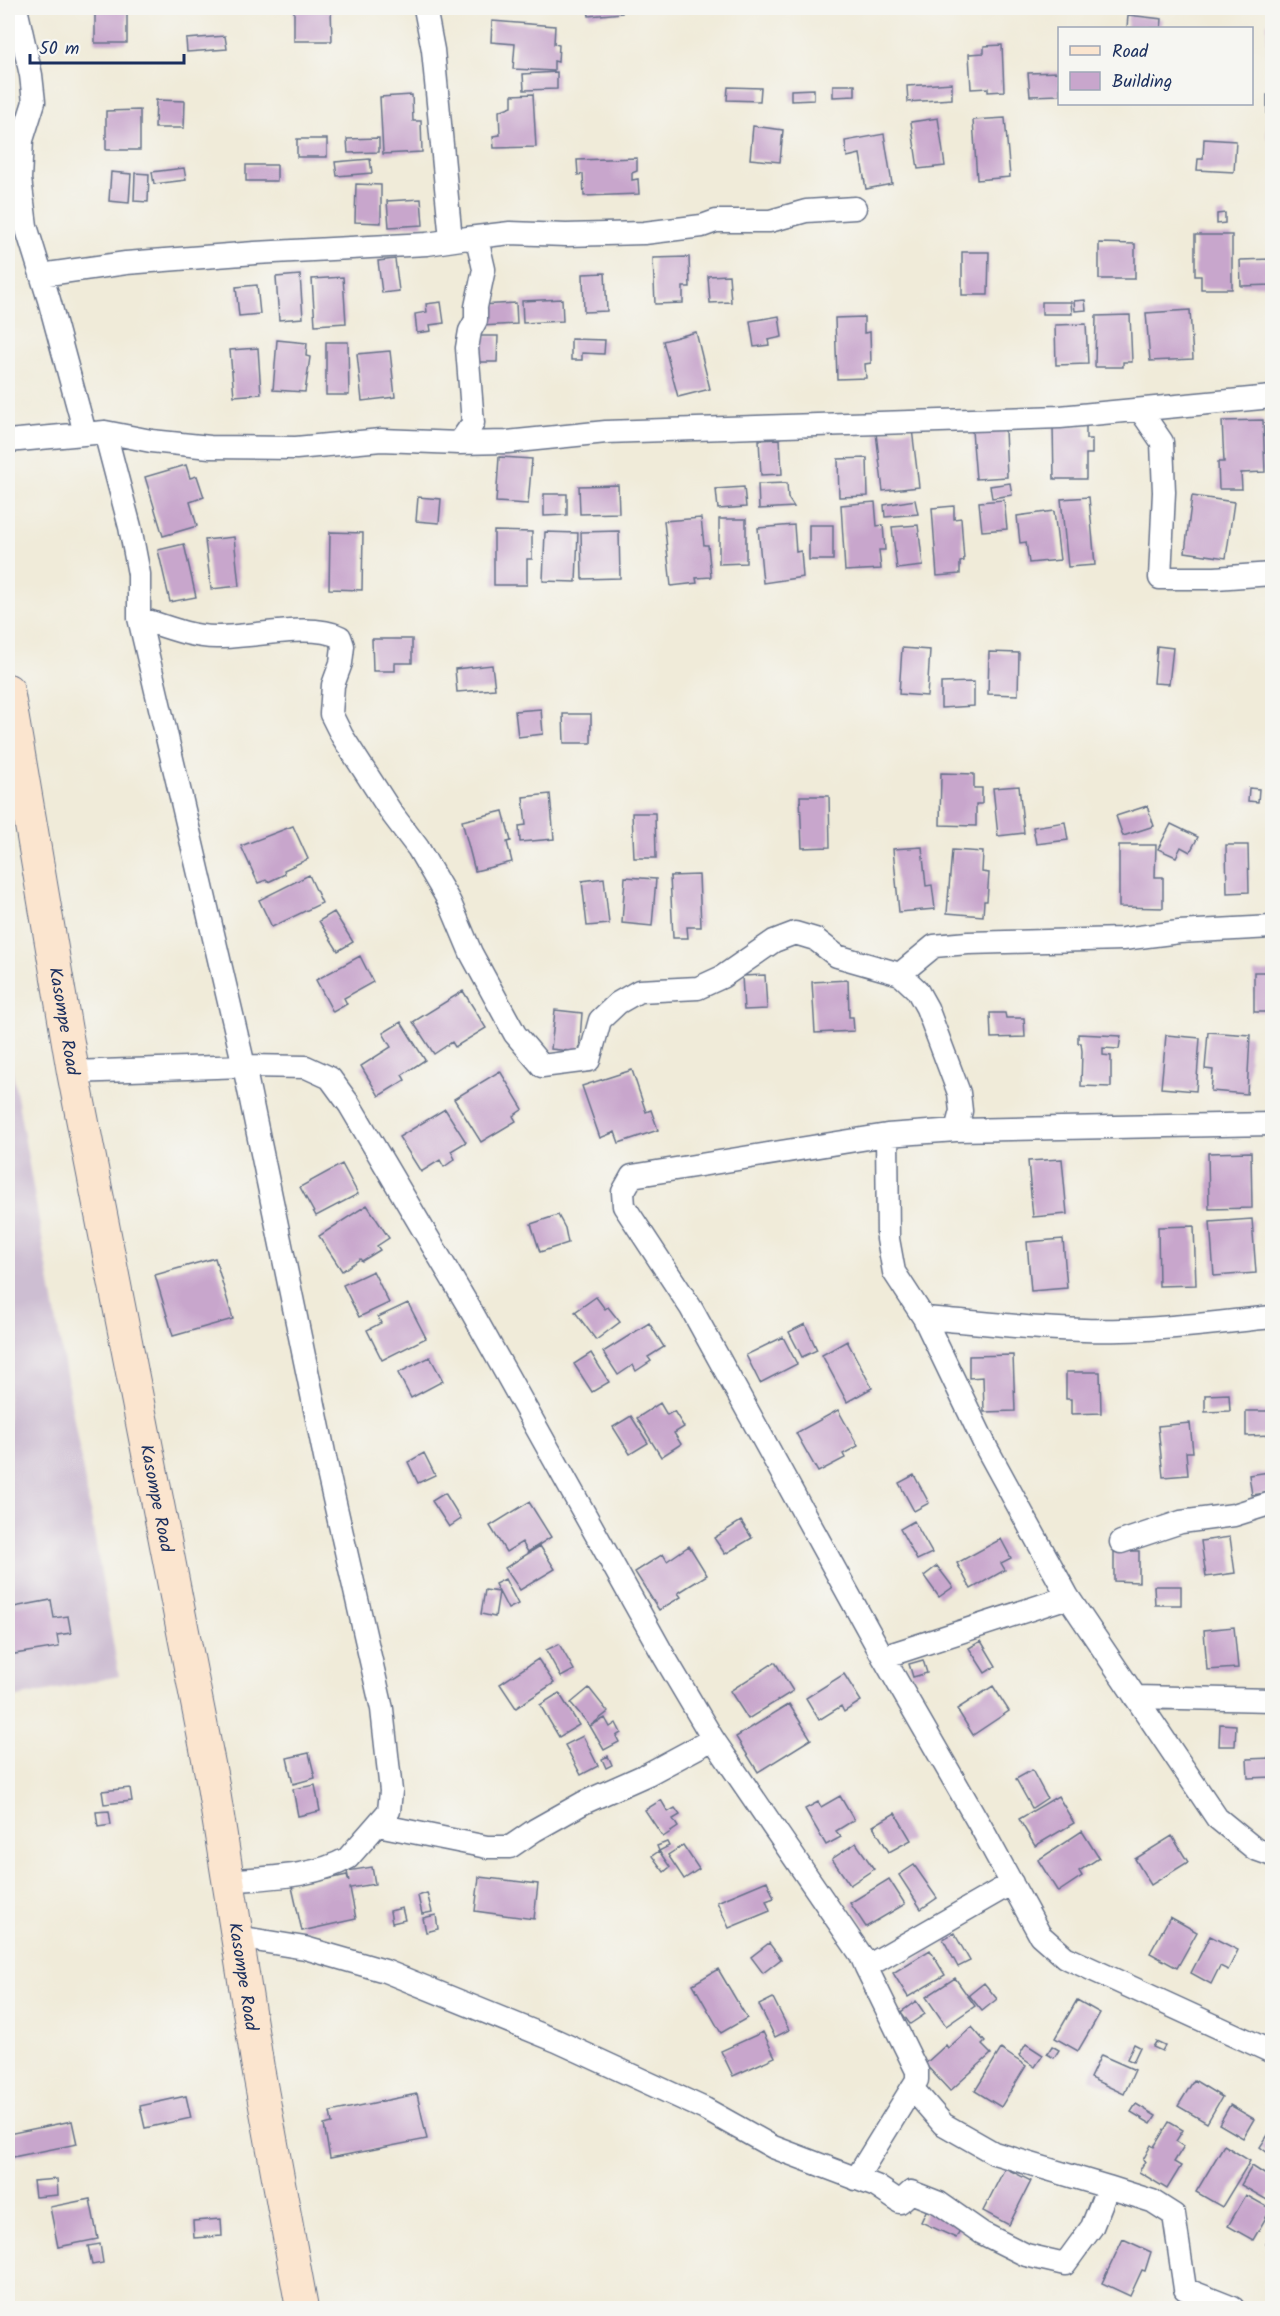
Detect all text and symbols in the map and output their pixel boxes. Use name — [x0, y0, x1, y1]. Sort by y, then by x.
scale bar — [30, 27, 184, 65]
legend — [1058, 27, 1253, 105]
text: 50 m — [39, 35, 79, 64]
text: Road — [1112, 38, 1149, 67]
text: Building — [1112, 68, 1172, 97]
street label: Kasompe Road — [39, 965, 87, 1079]
street label: Kasompe Road — [131, 1442, 180, 1556]
street label: Kasompe Road — [219, 1920, 265, 2034]

